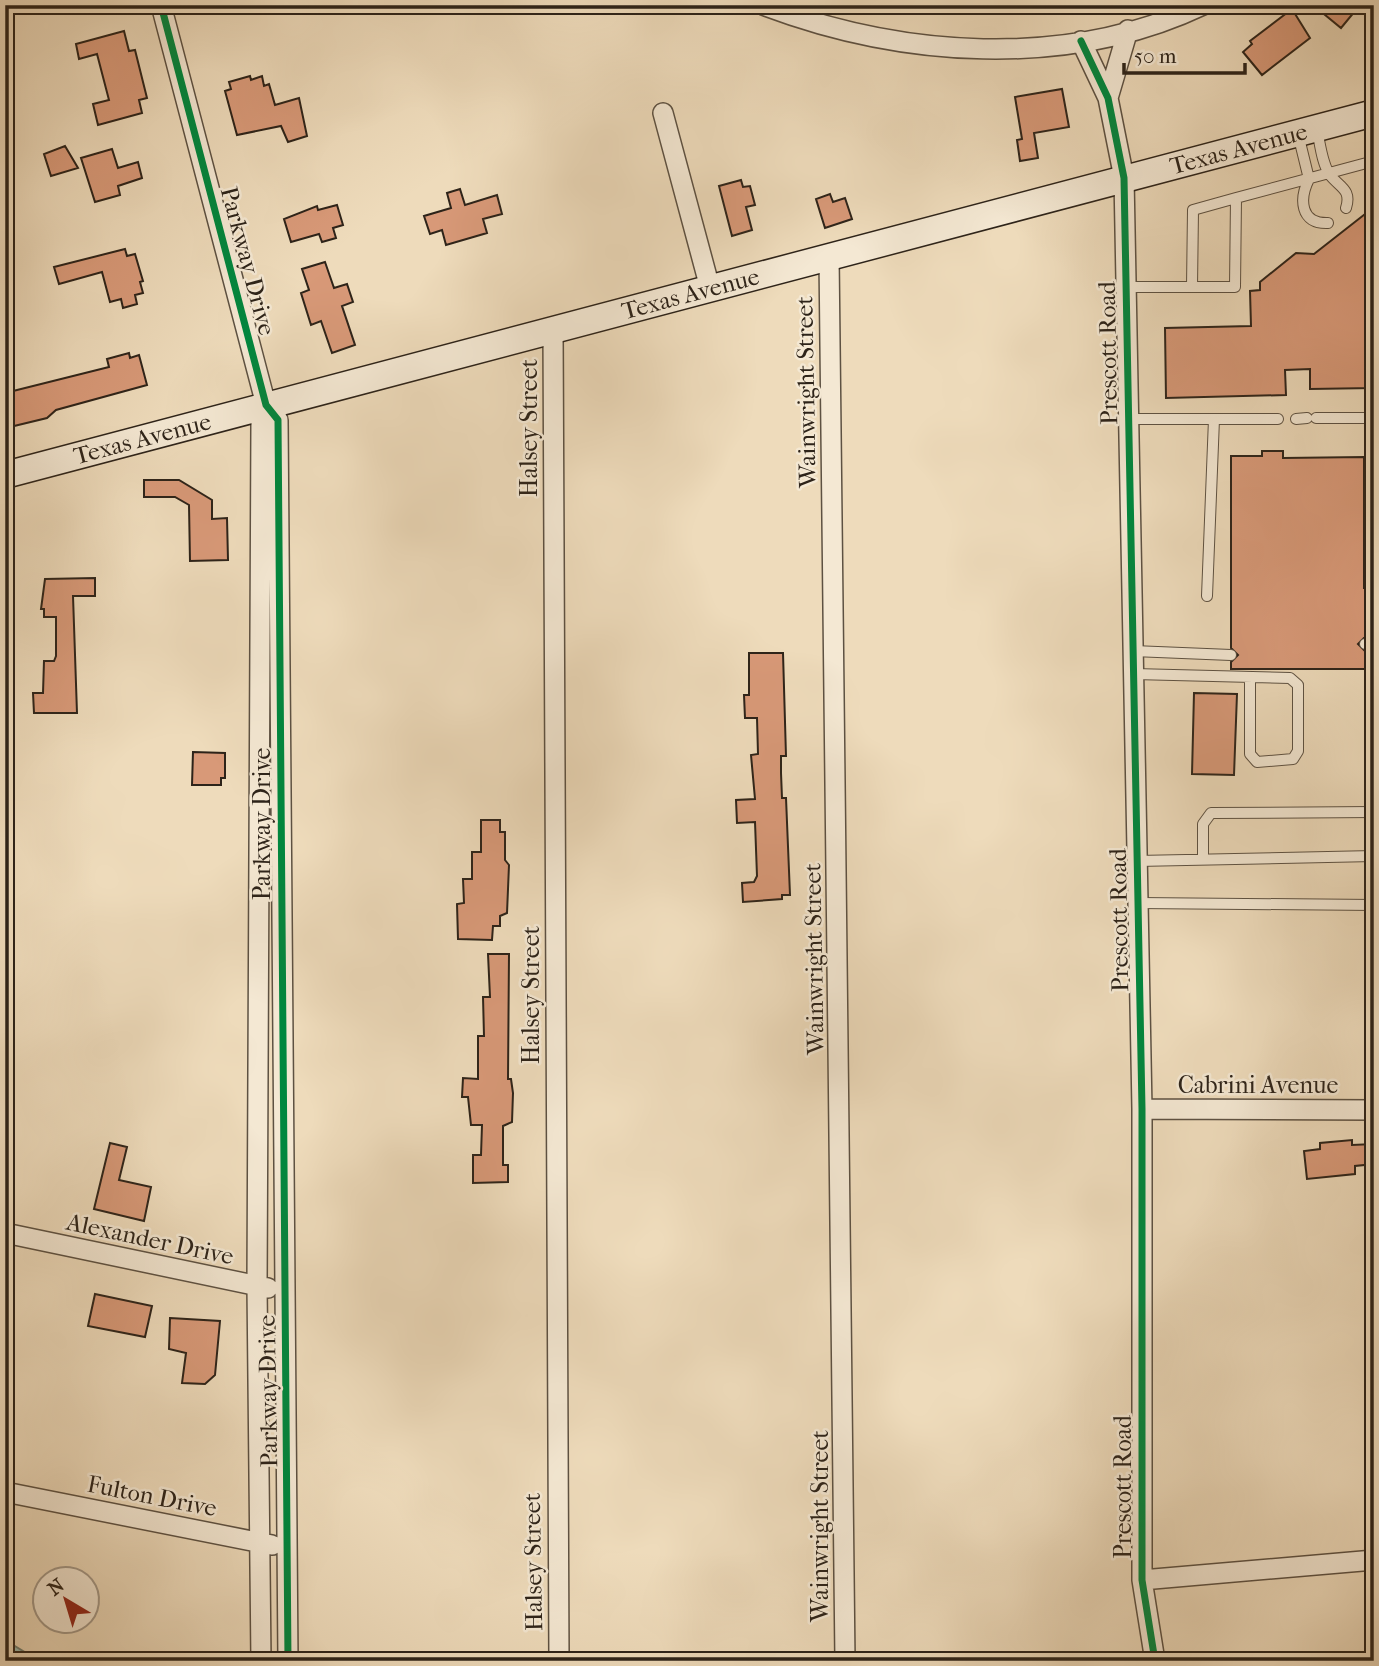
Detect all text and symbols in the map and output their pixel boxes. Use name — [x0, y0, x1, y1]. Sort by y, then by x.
scale bar — [1124, 32, 1244, 76]
text: 50 m — [1134, 44, 1177, 68]
street label: Texas Avenue — [1167, 117, 1310, 180]
street label: Parkway Drive — [215, 184, 281, 338]
street label: Texas Avenue — [619, 262, 762, 325]
street label: Prescott Road — [1093, 280, 1123, 425]
street label: Wainwright Street — [790, 295, 822, 489]
street label: Halsey Street — [515, 358, 543, 497]
street label: Texas Avenue — [71, 407, 214, 470]
street label: Parkway Drive — [248, 748, 276, 900]
street label: Prescott Road — [1104, 847, 1134, 992]
street label: Wainwright Street — [798, 862, 830, 1056]
street label: Halsey Street — [517, 925, 545, 1064]
street label: Cabrini Avenue — [1178, 1071, 1338, 1099]
street label: Alexander Drive — [63, 1207, 236, 1270]
street label: Parkway Drive — [253, 1314, 283, 1468]
street label: Prescott Road — [1109, 1414, 1137, 1559]
street label: Wainwright Street — [806, 1430, 834, 1623]
street label: Fulton Drive — [85, 1470, 219, 1522]
street label: Halsey Street — [518, 1492, 548, 1631]
north arrow — [32, 1564, 102, 1634]
text: N — [44, 1574, 69, 1600]

